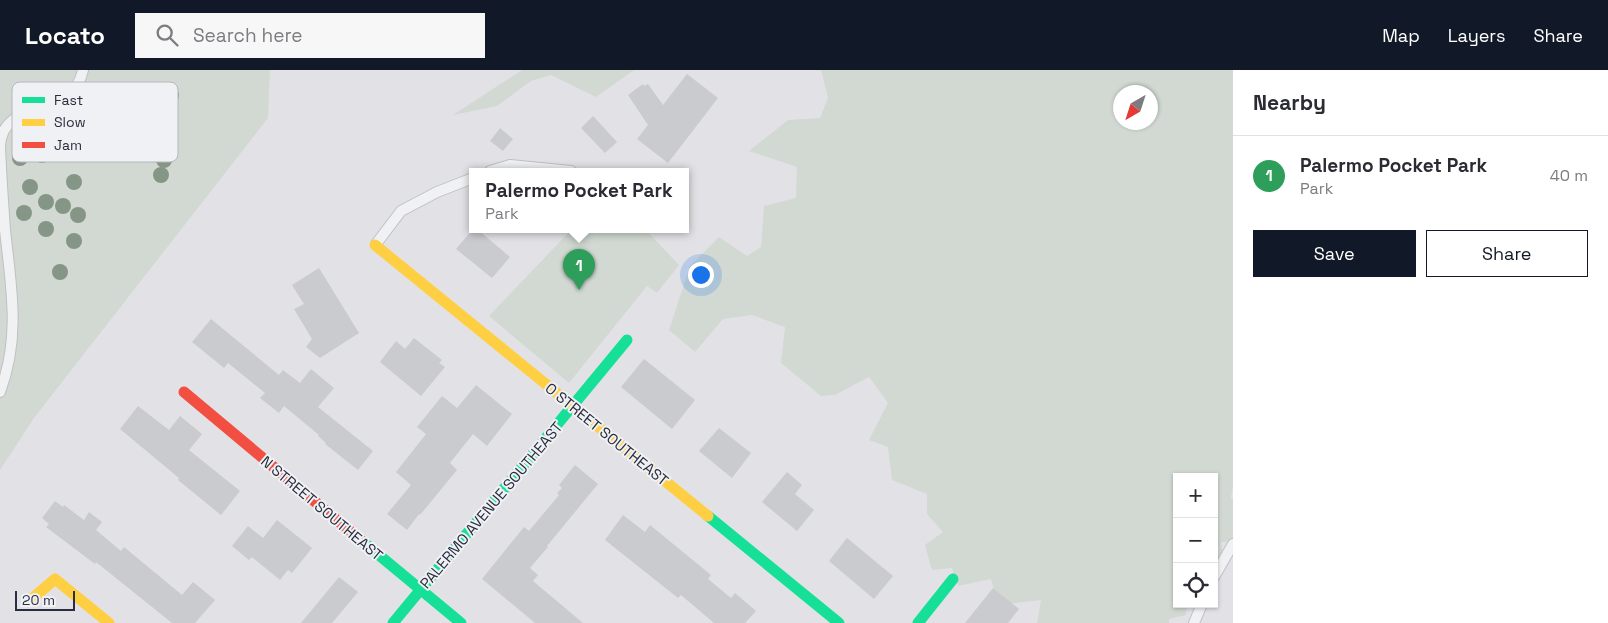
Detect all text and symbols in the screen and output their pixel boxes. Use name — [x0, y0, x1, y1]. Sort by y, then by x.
search box — [135, 13, 485, 58]
text: Locato — [25, 20, 105, 51]
icon: search — [153, 21, 181, 49]
text: Search here — [193, 23, 302, 48]
text: Map — [1382, 24, 1420, 47]
text: Layers — [1448, 24, 1505, 47]
text: Share — [1533, 24, 1583, 47]
legend — [12, 82, 178, 162]
north arrow — [1113, 85, 1158, 130]
text: Nearby — [1253, 89, 1326, 116]
text: Fast — [54, 91, 83, 109]
text: Slow — [54, 113, 86, 131]
text: Jam — [54, 136, 82, 154]
text: Palermo Pocket Park — [1300, 153, 1487, 178]
text: 1 — [1265, 165, 1273, 186]
text: 40 m — [1550, 165, 1588, 186]
popup — [469, 168, 689, 233]
text: Palermo Pocket Park — [485, 178, 673, 203]
text: Park — [1300, 178, 1333, 199]
text: Park — [485, 203, 519, 224]
button: Save — [1253, 230, 1416, 277]
button: Share — [1426, 230, 1588, 277]
pin: 1 — [563, 249, 595, 290]
your location — [688, 262, 714, 288]
street label: O STREET SOUTHEAST — [541, 378, 673, 490]
street label: PALERMO AVENUE SOUTHEAST — [415, 417, 567, 592]
street label: N STREET SOUTHEAST — [257, 451, 387, 565]
map controls — [1173, 473, 1218, 608]
button: + — [1173, 473, 1218, 518]
button: − — [1173, 518, 1218, 563]
button: locate — [1173, 563, 1218, 608]
scale bar — [15, 588, 75, 611]
text: 20 m — [22, 591, 55, 609]

